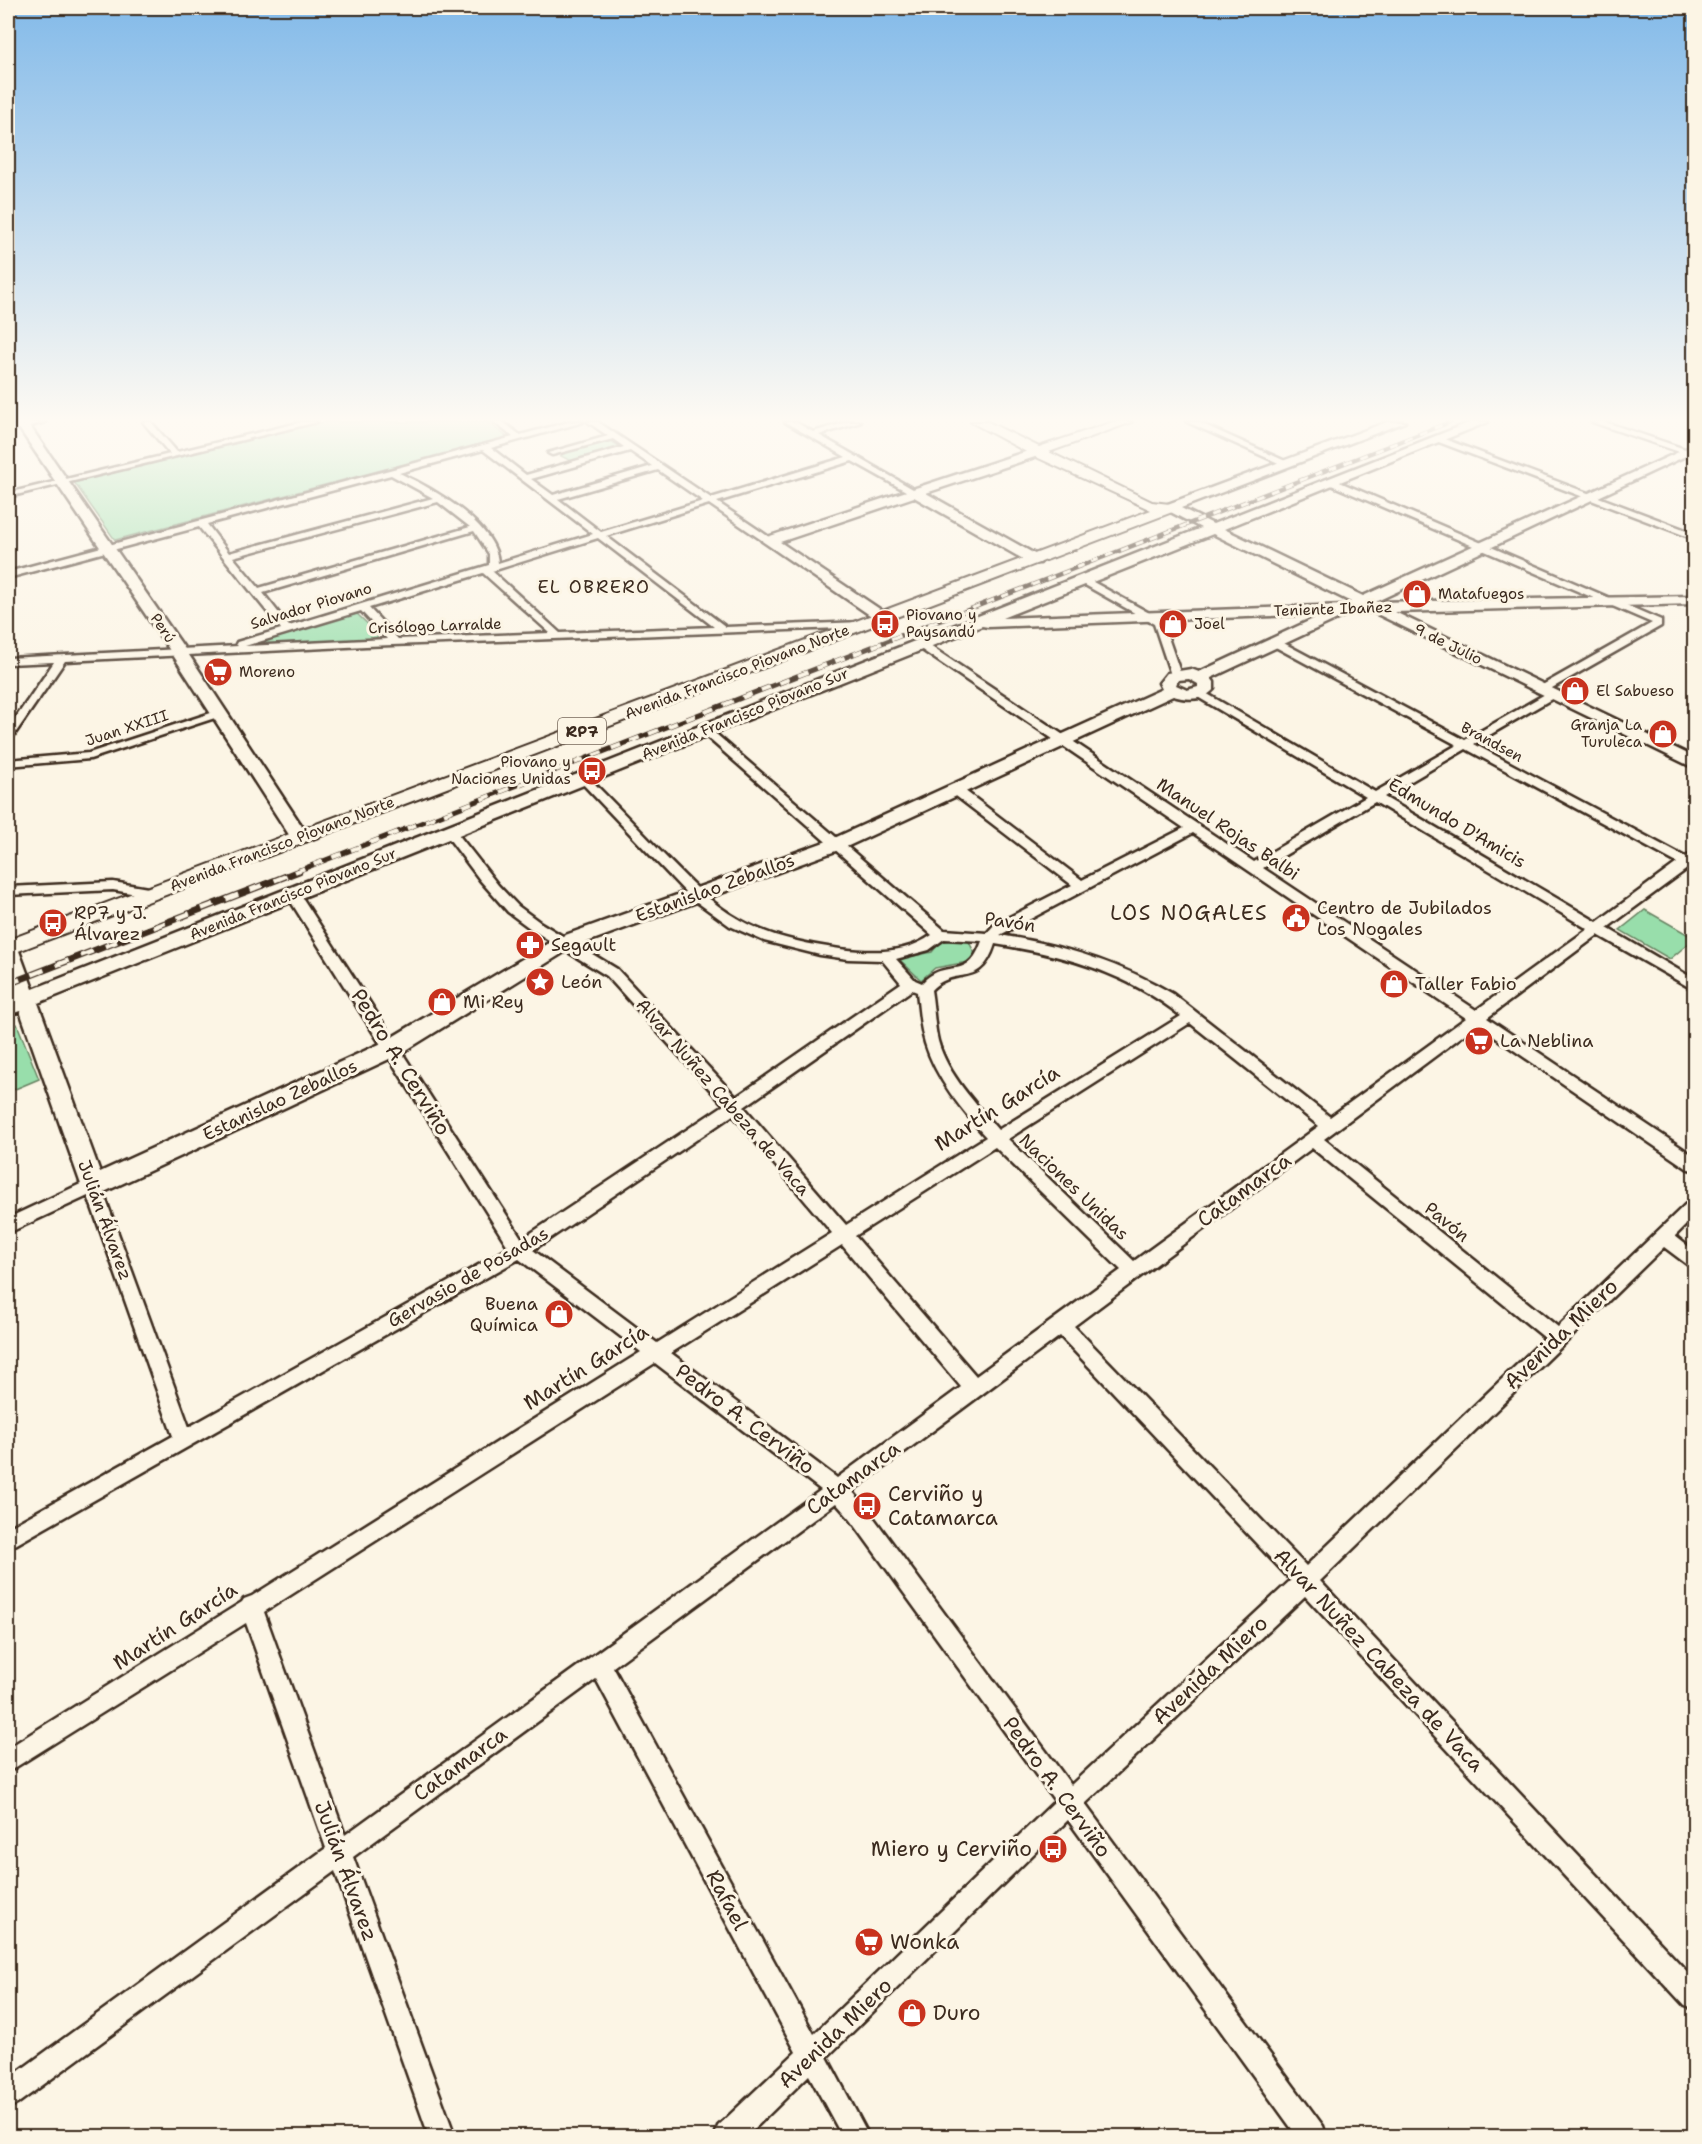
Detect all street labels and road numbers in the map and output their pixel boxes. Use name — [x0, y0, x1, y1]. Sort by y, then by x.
street label: Salvador Piovano — [248, 578, 374, 634]
street label: Teniente Ibañez — [1273, 597, 1393, 621]
street label: Perú — [146, 609, 180, 647]
street label: Crisólogo Larralde — [368, 614, 502, 638]
street label: 9 de Julio — [1410, 619, 1486, 669]
street label: Avenida Francisco Piovano Norte — [622, 620, 852, 724]
street label: Avenida Francisco Piovano Sur — [639, 663, 851, 765]
street label: Juan XXIII — [83, 705, 171, 751]
street label: Brandsen — [1457, 717, 1527, 767]
road number: RP7 — [558, 718, 606, 744]
street label: Manuel Rojas Balbi — [1152, 772, 1304, 886]
street label: Edmundo D'Amicis — [1384, 772, 1530, 874]
street label: Avenida Francisco Piovano Norte — [167, 792, 397, 896]
street label: Avenida Francisco Piovano Sur — [187, 843, 399, 945]
street label: Estanislao Zeballos — [632, 848, 798, 928]
street label: Pavón — [983, 906, 1037, 938]
street label: Pedro A. Cerviño — [345, 983, 457, 1141]
street label: Alvar Nuñez Cabeza de Vaca — [631, 993, 815, 1201]
street label: Estanislao Zeballos — [199, 1054, 361, 1146]
street label: Martín García — [929, 1058, 1065, 1158]
street label: Naciones Unidas — [1014, 1128, 1134, 1246]
street label: Catamarca — [1191, 1146, 1297, 1234]
street label: Julián Álvarez — [72, 1157, 138, 1283]
street label: Pavón — [1420, 1197, 1474, 1247]
street label: Gervasio de Posadas — [383, 1221, 553, 1333]
street label: Avenida Miero — [1498, 1272, 1624, 1396]
street label: Martín García — [518, 1317, 654, 1417]
street label: Pedro A. Cerviño — [669, 1357, 821, 1481]
street label: Catamarca — [800, 1434, 906, 1522]
street label: Alvar Nuñez Cabeza de Vaca — [1268, 1542, 1490, 1778]
street label: Martín García — [108, 1575, 242, 1677]
street label: Avenida Miero — [1146, 1609, 1274, 1731]
street label: Pedro A. Cerviño — [996, 1711, 1118, 1863]
street label: Catamarca — [407, 1720, 513, 1808]
street label: Julián Álvarez — [308, 1797, 385, 1945]
street label: Rafael — [699, 1865, 755, 1936]
street label: Avenida Miero — [772, 1971, 898, 2095]

